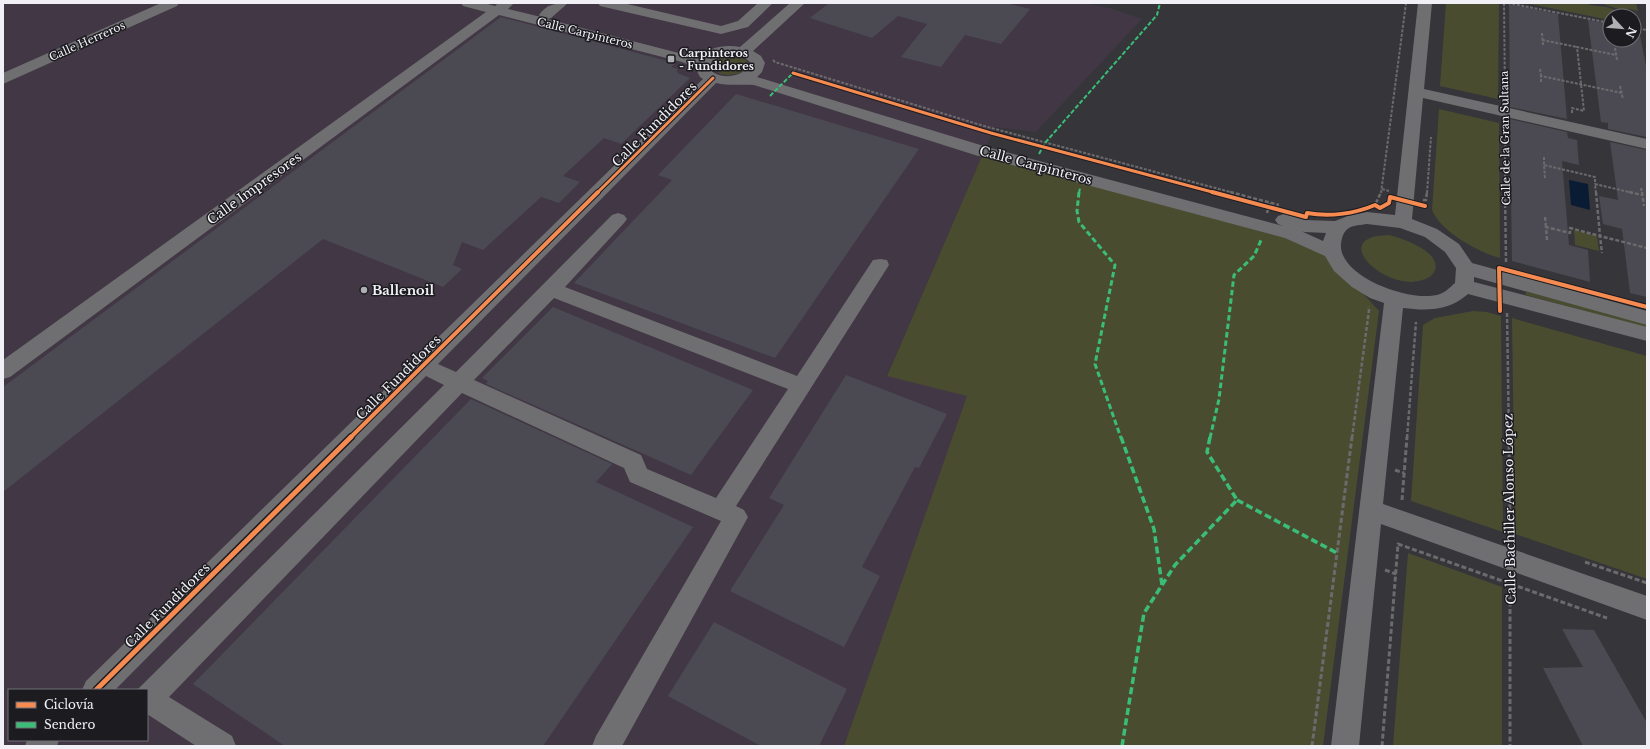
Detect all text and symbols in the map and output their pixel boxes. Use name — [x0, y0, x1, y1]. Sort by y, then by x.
north arrow — [1602, 8, 1642, 48]
street label: Calle Carpinteros — [536, 14, 634, 52]
street label: Calle Herreros — [47, 18, 127, 64]
text: N — [1622, 25, 1640, 41]
place label: Carpinteros - Fundidores — [679, 46, 754, 73]
marker: Carpinteros - Fundidores — [666, 54, 676, 64]
street label: Calle de la Gran Sultana — [1497, 70, 1513, 205]
street label: Calle Fundidores — [608, 78, 701, 171]
street label: Calle Carpinteros — [978, 142, 1094, 189]
street label: Calle Impresores — [204, 148, 305, 228]
place label: Ballenoil — [372, 282, 434, 299]
marker: Ballenoil — [359, 285, 369, 295]
street label: Calle Fundidores — [352, 331, 445, 424]
street label: Calle Bachiller Alonso López — [1499, 413, 1520, 605]
street label: Calle Fundidores — [121, 559, 214, 652]
legend — [8, 689, 148, 741]
text: Ciclovía — [44, 697, 94, 712]
text: Sendero — [44, 717, 95, 732]

